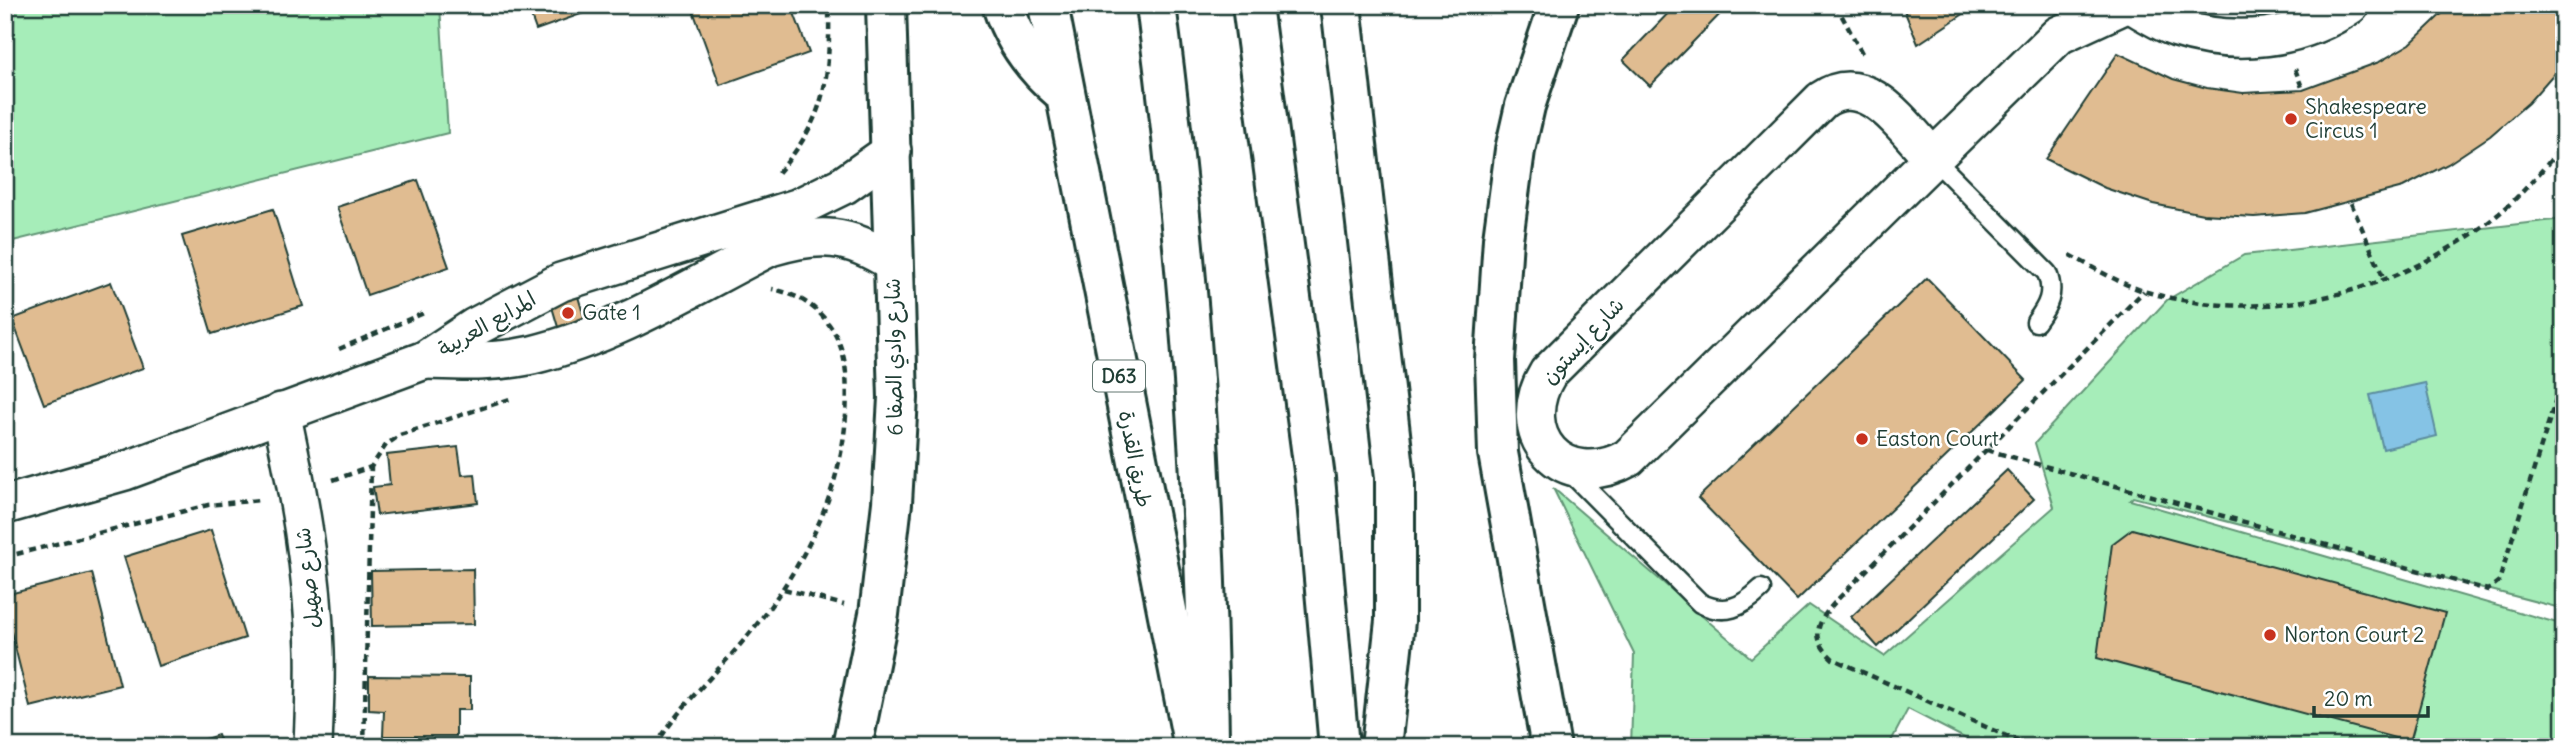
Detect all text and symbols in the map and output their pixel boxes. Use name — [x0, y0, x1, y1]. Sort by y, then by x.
place label: Shakespeare Circus 1 — [2305, 93, 2427, 144]
marker: Shakespeare Circus 1 — [2283, 111, 2299, 127]
street label: شارع وادي الصفا 6 — [879, 278, 910, 436]
street label: المرابع العربية — [433, 285, 541, 364]
street label: شارع إيستون — [1536, 292, 1631, 391]
place label: Gate 1 — [582, 299, 641, 326]
marker: Gate 1 — [560, 305, 576, 321]
road number: D63 — [1093, 360, 1145, 392]
street label: طريق القدرة — [1113, 408, 1158, 510]
place label: Easton Court — [1876, 425, 1999, 452]
marker: Easton Court — [1854, 431, 1870, 447]
street label: شارع صهيل — [289, 526, 328, 630]
place label: Norton Court 2 — [2284, 621, 2425, 648]
marker: Norton Court 2 — [2262, 627, 2278, 643]
scale bar — [2314, 675, 2427, 719]
text: 20 m — [2324, 685, 2373, 712]

